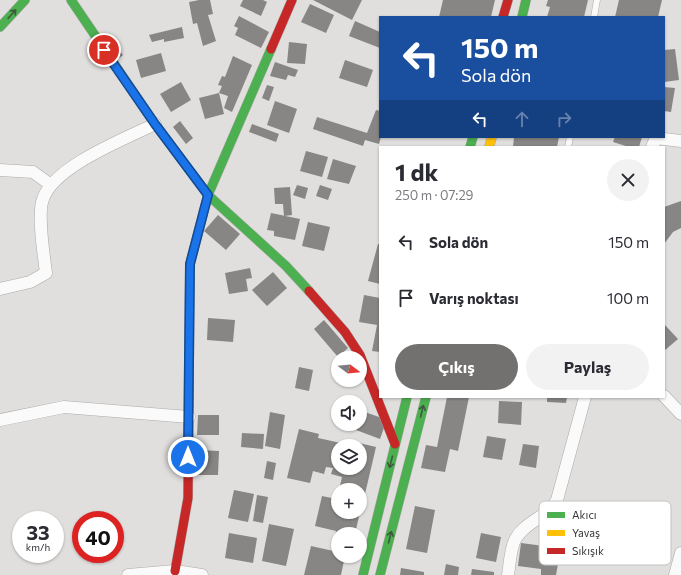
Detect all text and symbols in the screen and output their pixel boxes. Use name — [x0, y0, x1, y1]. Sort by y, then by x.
one-way arrow — [8, 8, 17, 19]
text: 150 m — [461, 30, 538, 64]
icon: left — [395, 32, 447, 84]
pin — [87, 33, 121, 67]
icon: arrive — [93, 39, 115, 61]
text: Sola dön — [461, 64, 531, 86]
icon: left — [469, 108, 491, 130]
icon: ahead — [511, 108, 533, 130]
icon: right — [553, 108, 575, 130]
text: 1 dk — [395, 157, 438, 186]
button: close — [607, 159, 649, 201]
text: 250 m · 07:29 — [395, 187, 473, 203]
icon: left — [395, 231, 417, 253]
text: Sola dön — [429, 233, 488, 251]
text: 150 m — [608, 233, 649, 251]
icon: arrive — [395, 287, 417, 309]
text: Varış noktası — [429, 289, 519, 307]
text: 100 m — [607, 289, 649, 307]
button: Çıkış — [395, 344, 518, 390]
button: Paylaş — [526, 344, 649, 390]
north arrow — [331, 351, 367, 387]
map controls — [331, 351, 367, 563]
button: sound — [331, 395, 367, 431]
one-way arrow — [419, 405, 426, 418]
position arrow — [167, 436, 209, 478]
button: layers — [331, 439, 367, 475]
one-way arrow — [387, 455, 394, 468]
button: + — [331, 483, 367, 519]
legend — [539, 501, 671, 565]
text: Akıcı — [572, 508, 597, 521]
speed limit sign: 40 — [72, 511, 124, 563]
text: 33 — [26, 520, 50, 544]
text: Yavaş — [572, 526, 600, 539]
button: − — [331, 527, 367, 563]
one-way arrow — [387, 531, 394, 544]
text: km/h — [26, 541, 50, 553]
text: Sıkışık — [572, 544, 604, 557]

